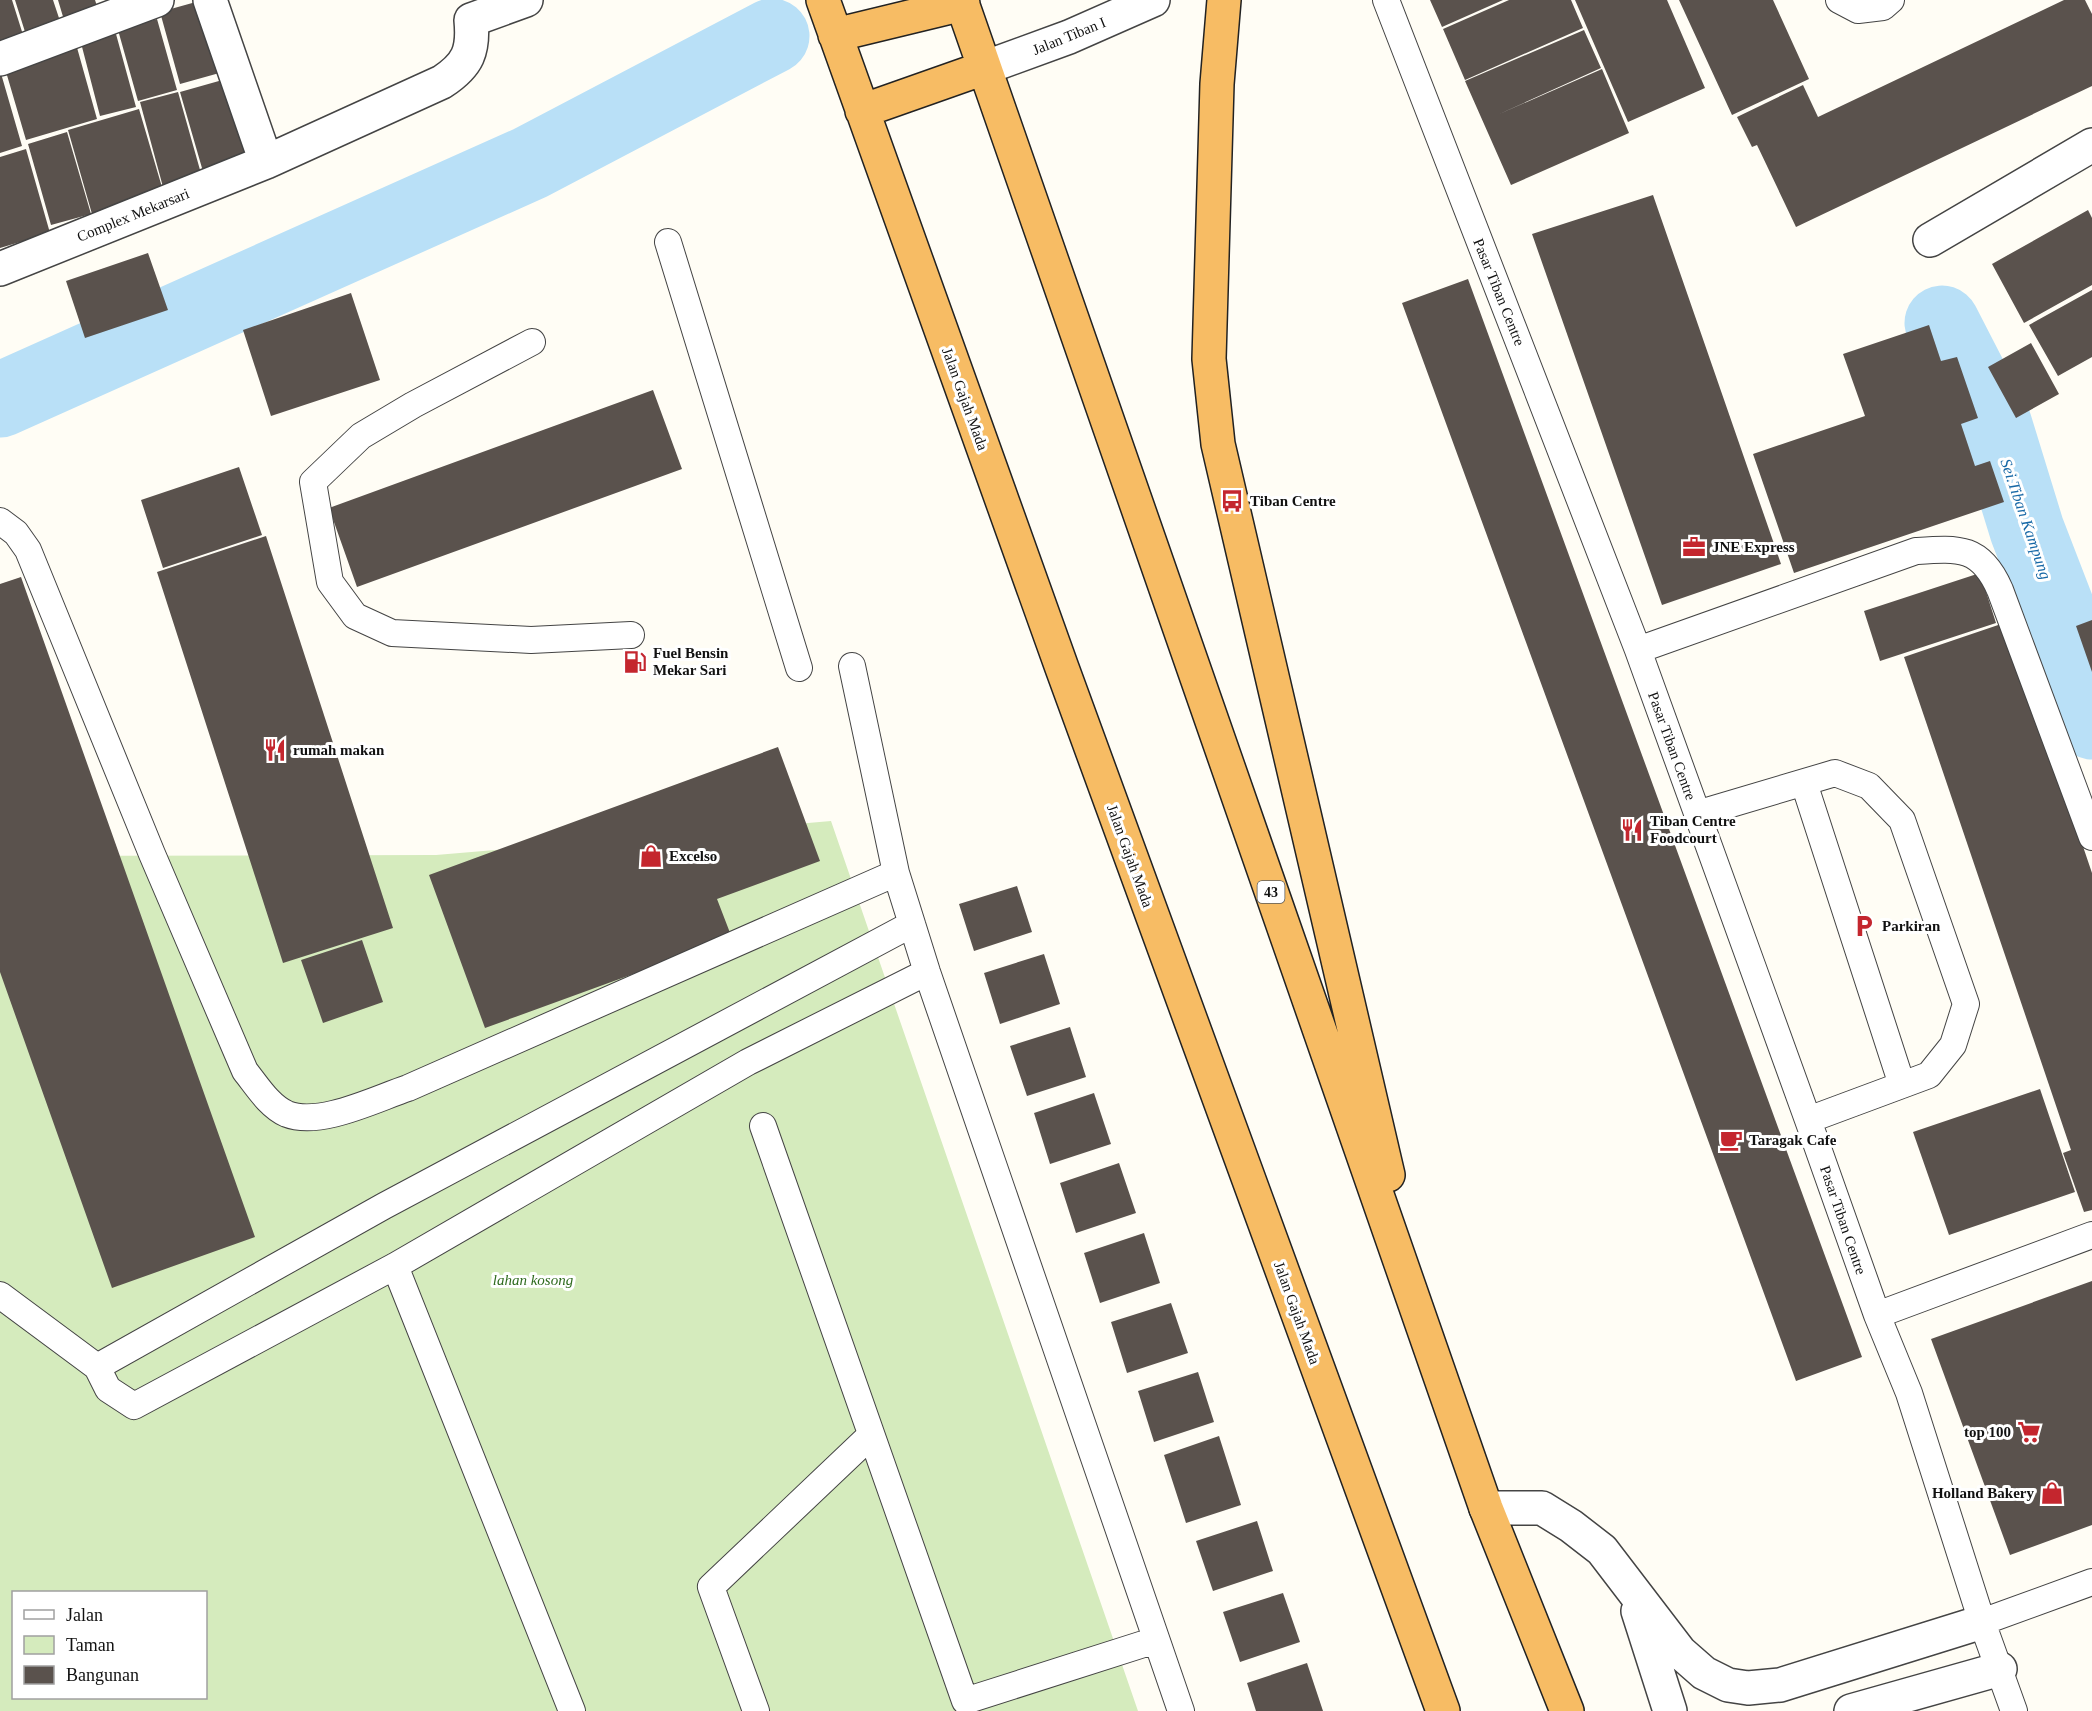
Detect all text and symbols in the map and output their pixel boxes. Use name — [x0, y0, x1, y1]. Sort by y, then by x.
street label: Jalan Tiban I — [1030, 14, 1108, 58]
street label: Complex Mekarsari — [75, 185, 191, 245]
street label: Pasar Tiban Centre — [1470, 236, 1528, 348]
street label: Jalan Gajah Mada — [939, 345, 991, 453]
water label: Sei.Tiban Kampung — [1996, 457, 2055, 582]
bus stop icon: Tiban Centre — [1219, 488, 1245, 514]
place label: Tiban Centre — [1250, 493, 1336, 509]
office icon: JNE Express — [1681, 534, 1707, 560]
place label: JNE Express — [1712, 539, 1795, 555]
place label: Fuel Bensin Mekar Sari — [653, 645, 729, 678]
fuel station icon: Fuel Bensin Mekar Sari — [622, 649, 648, 675]
street label: Pasar Tiban Centre — [1645, 690, 1699, 803]
restaurant icon: rumah makan — [262, 737, 288, 763]
place label: rumah makan — [293, 742, 385, 758]
street label: Jalan Gajah Mada — [1104, 802, 1156, 910]
place label: Tiban Centre Foodcourt — [1650, 813, 1736, 846]
restaurant icon: Tiban Centre Foodcourt — [1619, 817, 1645, 843]
shop icon: Excelso — [638, 843, 664, 869]
place label: Excelso — [669, 848, 717, 864]
road number: 43 — [1258, 881, 1284, 903]
parking icon: Parkiran — [1851, 913, 1877, 939]
place label: Parkiran — [1882, 918, 1941, 934]
cafe icon: Taragak Cafe — [1718, 1127, 1744, 1153]
place label: Taragak Cafe — [1749, 1132, 1837, 1148]
street label: Pasar Tiban Centre — [1817, 1163, 1869, 1277]
street label: Jalan Gajah Mada — [1271, 1259, 1323, 1367]
park label: lahan kosong — [493, 1272, 574, 1288]
supermarket icon: top 100 — [2016, 1419, 2042, 1445]
place label: top 100 — [1964, 1424, 2011, 1440]
shop icon: Holland Bakery — [2039, 1480, 2065, 1506]
place label: Holland Bakery — [1932, 1485, 2034, 1501]
legend — [12, 1591, 207, 1699]
text: Jalan — [66, 1605, 103, 1625]
text: Taman — [66, 1635, 115, 1655]
text: Bangunan — [66, 1665, 139, 1685]

